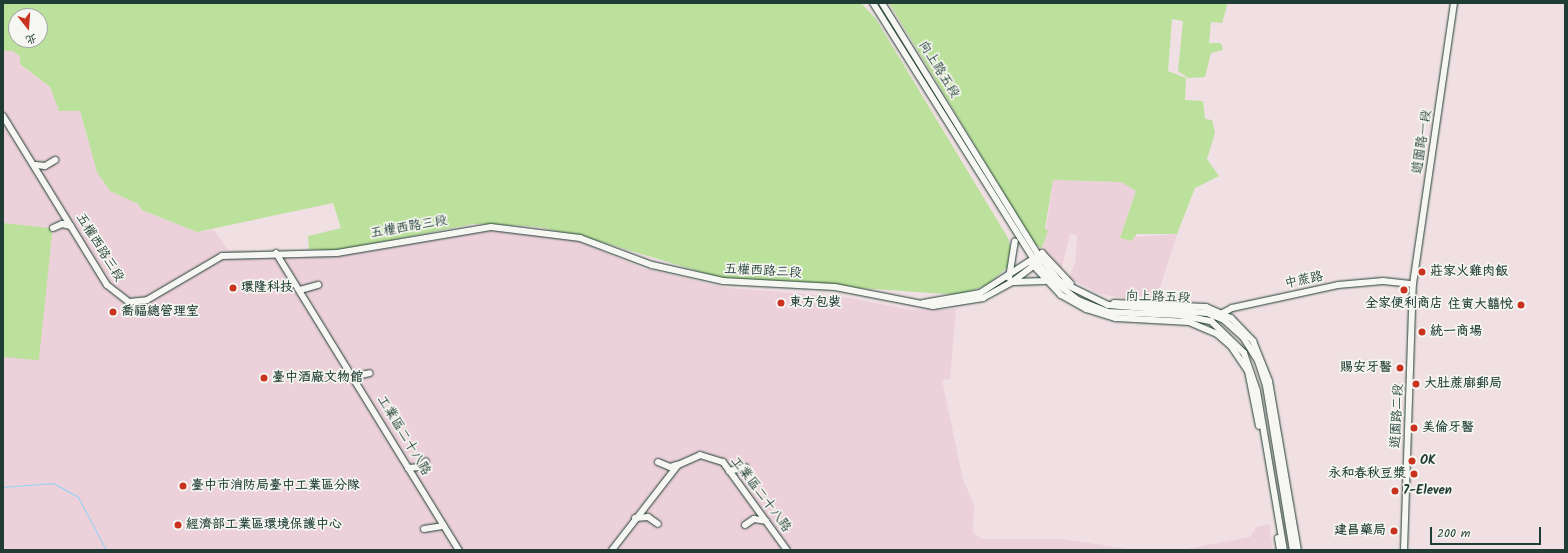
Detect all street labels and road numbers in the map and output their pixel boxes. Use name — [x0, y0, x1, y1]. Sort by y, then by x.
street label: 向上路五段 — [914, 38, 962, 102]
street label: 遊園路一段 — [1410, 109, 1436, 175]
street label: 五權西路三段 — [72, 211, 126, 285]
street label: 五權西路三段 — [369, 214, 449, 242]
street label: 五權西路三段 — [724, 262, 802, 282]
street label: 中蔗路 — [1283, 269, 1325, 293]
street label: 向上路五段 — [1125, 289, 1191, 307]
street label: 遊園路二段 — [1389, 383, 1407, 449]
street label: 工業區二十八路 — [373, 393, 433, 479]
street label: 工業區二十八路 — [726, 454, 794, 536]

